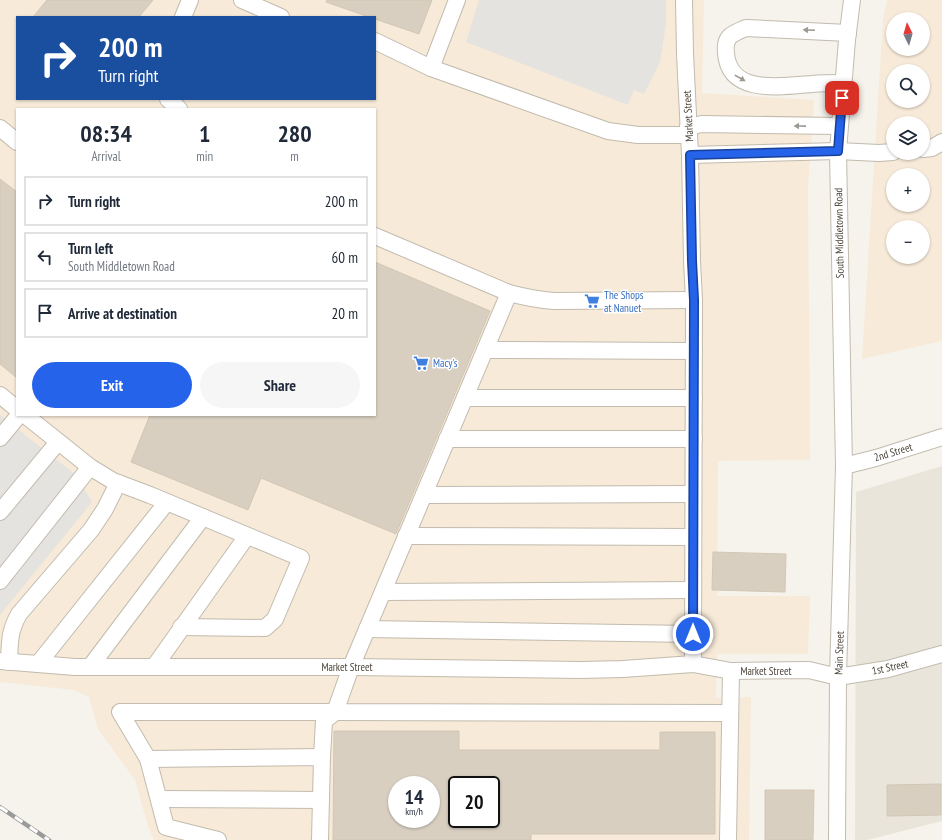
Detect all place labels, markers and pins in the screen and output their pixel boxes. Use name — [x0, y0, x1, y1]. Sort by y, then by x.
pin — [825, 81, 859, 115]
place label: The Shops at Nanuet — [604, 288, 644, 315]
supermarket icon: The Shops at Nanuet — [583, 292, 601, 310]
supermarket icon: Macy's — [412, 354, 430, 372]
place label: Macy's — [433, 356, 458, 370]

